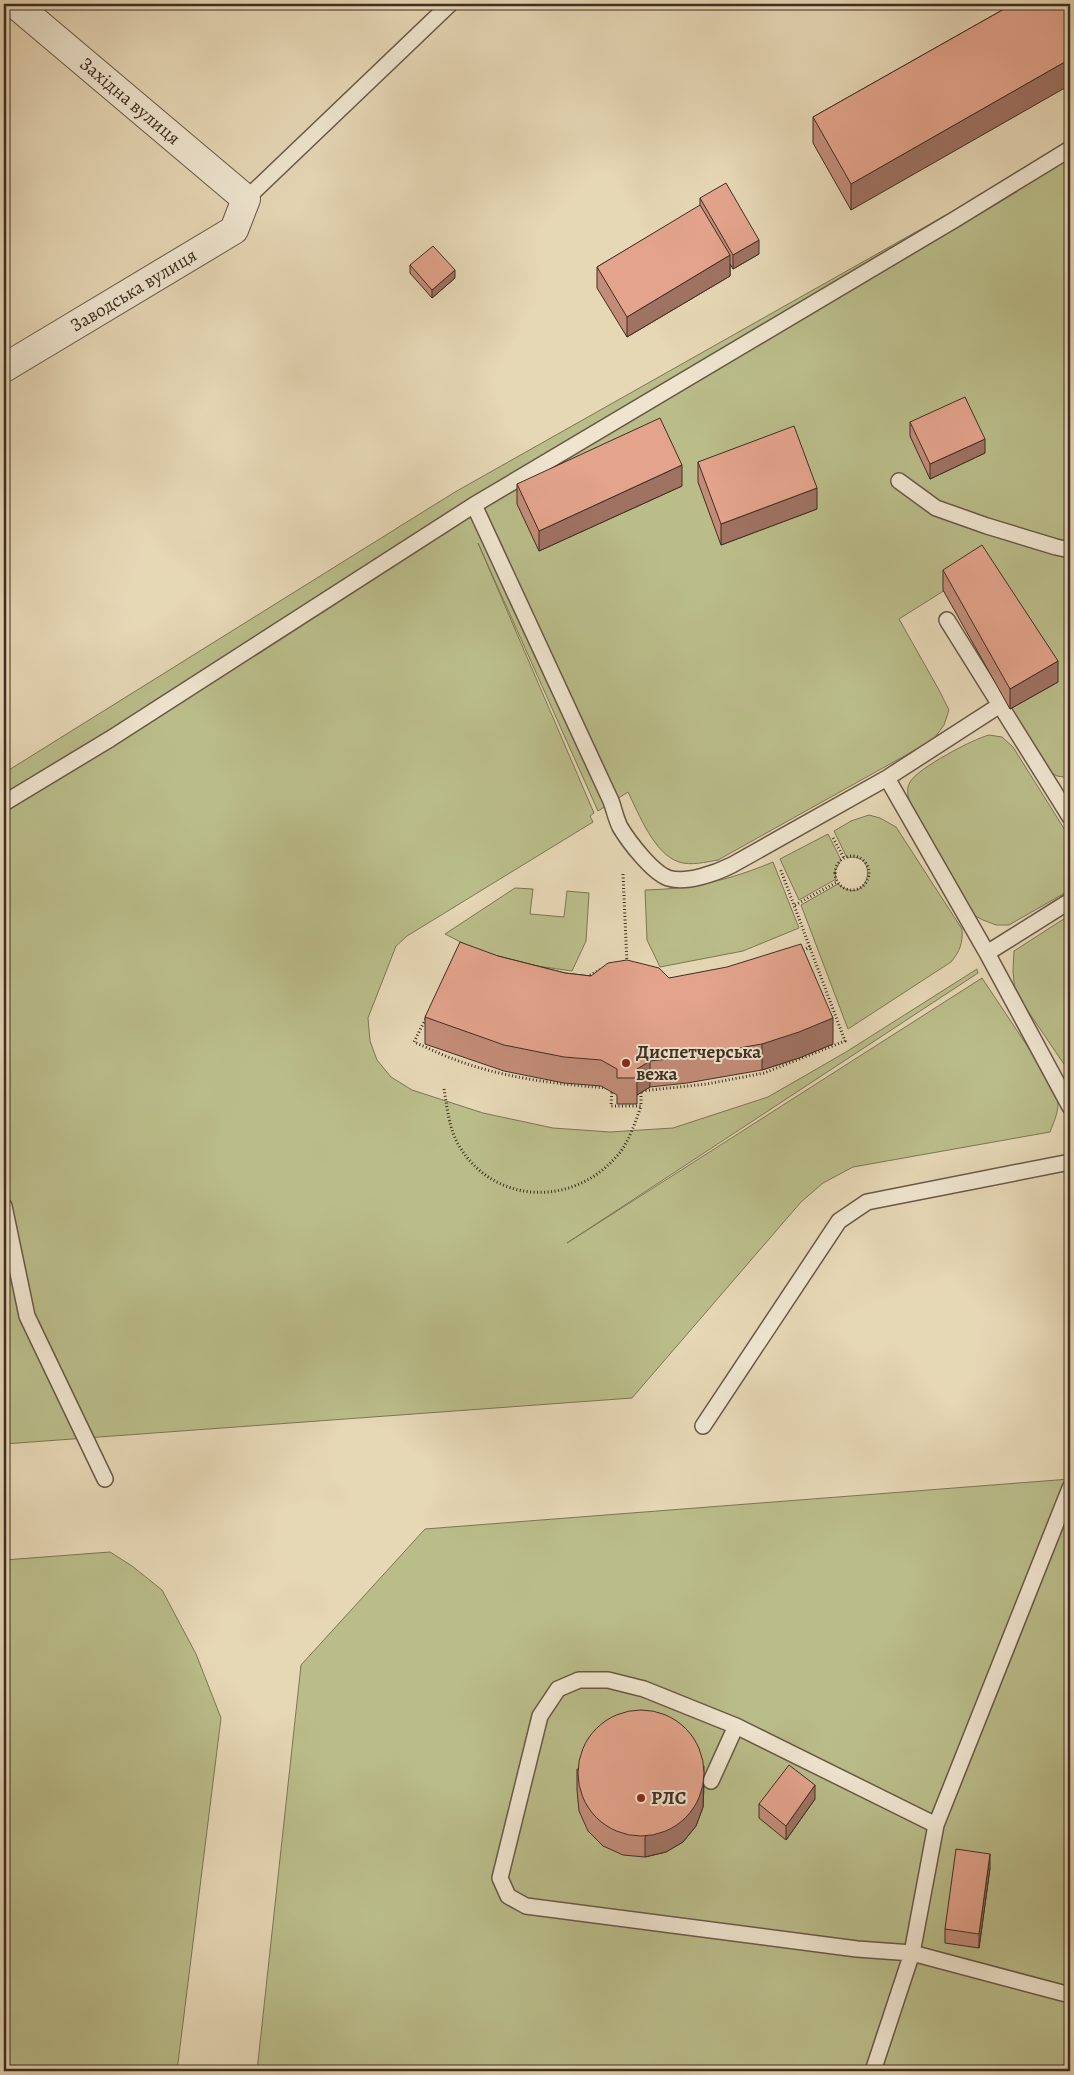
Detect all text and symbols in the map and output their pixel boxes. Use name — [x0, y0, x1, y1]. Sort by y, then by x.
street label: Західна вулиця — [74, 51, 186, 151]
street label: Заводська вулиця — [65, 242, 202, 338]
place label: Диспетчерська вежа — [636, 1039, 762, 1087]
marker: Диспетчерська вежа — [620, 1057, 632, 1069]
place label: РЛС — [651, 1785, 686, 1811]
marker: РЛС — [635, 1792, 647, 1804]

